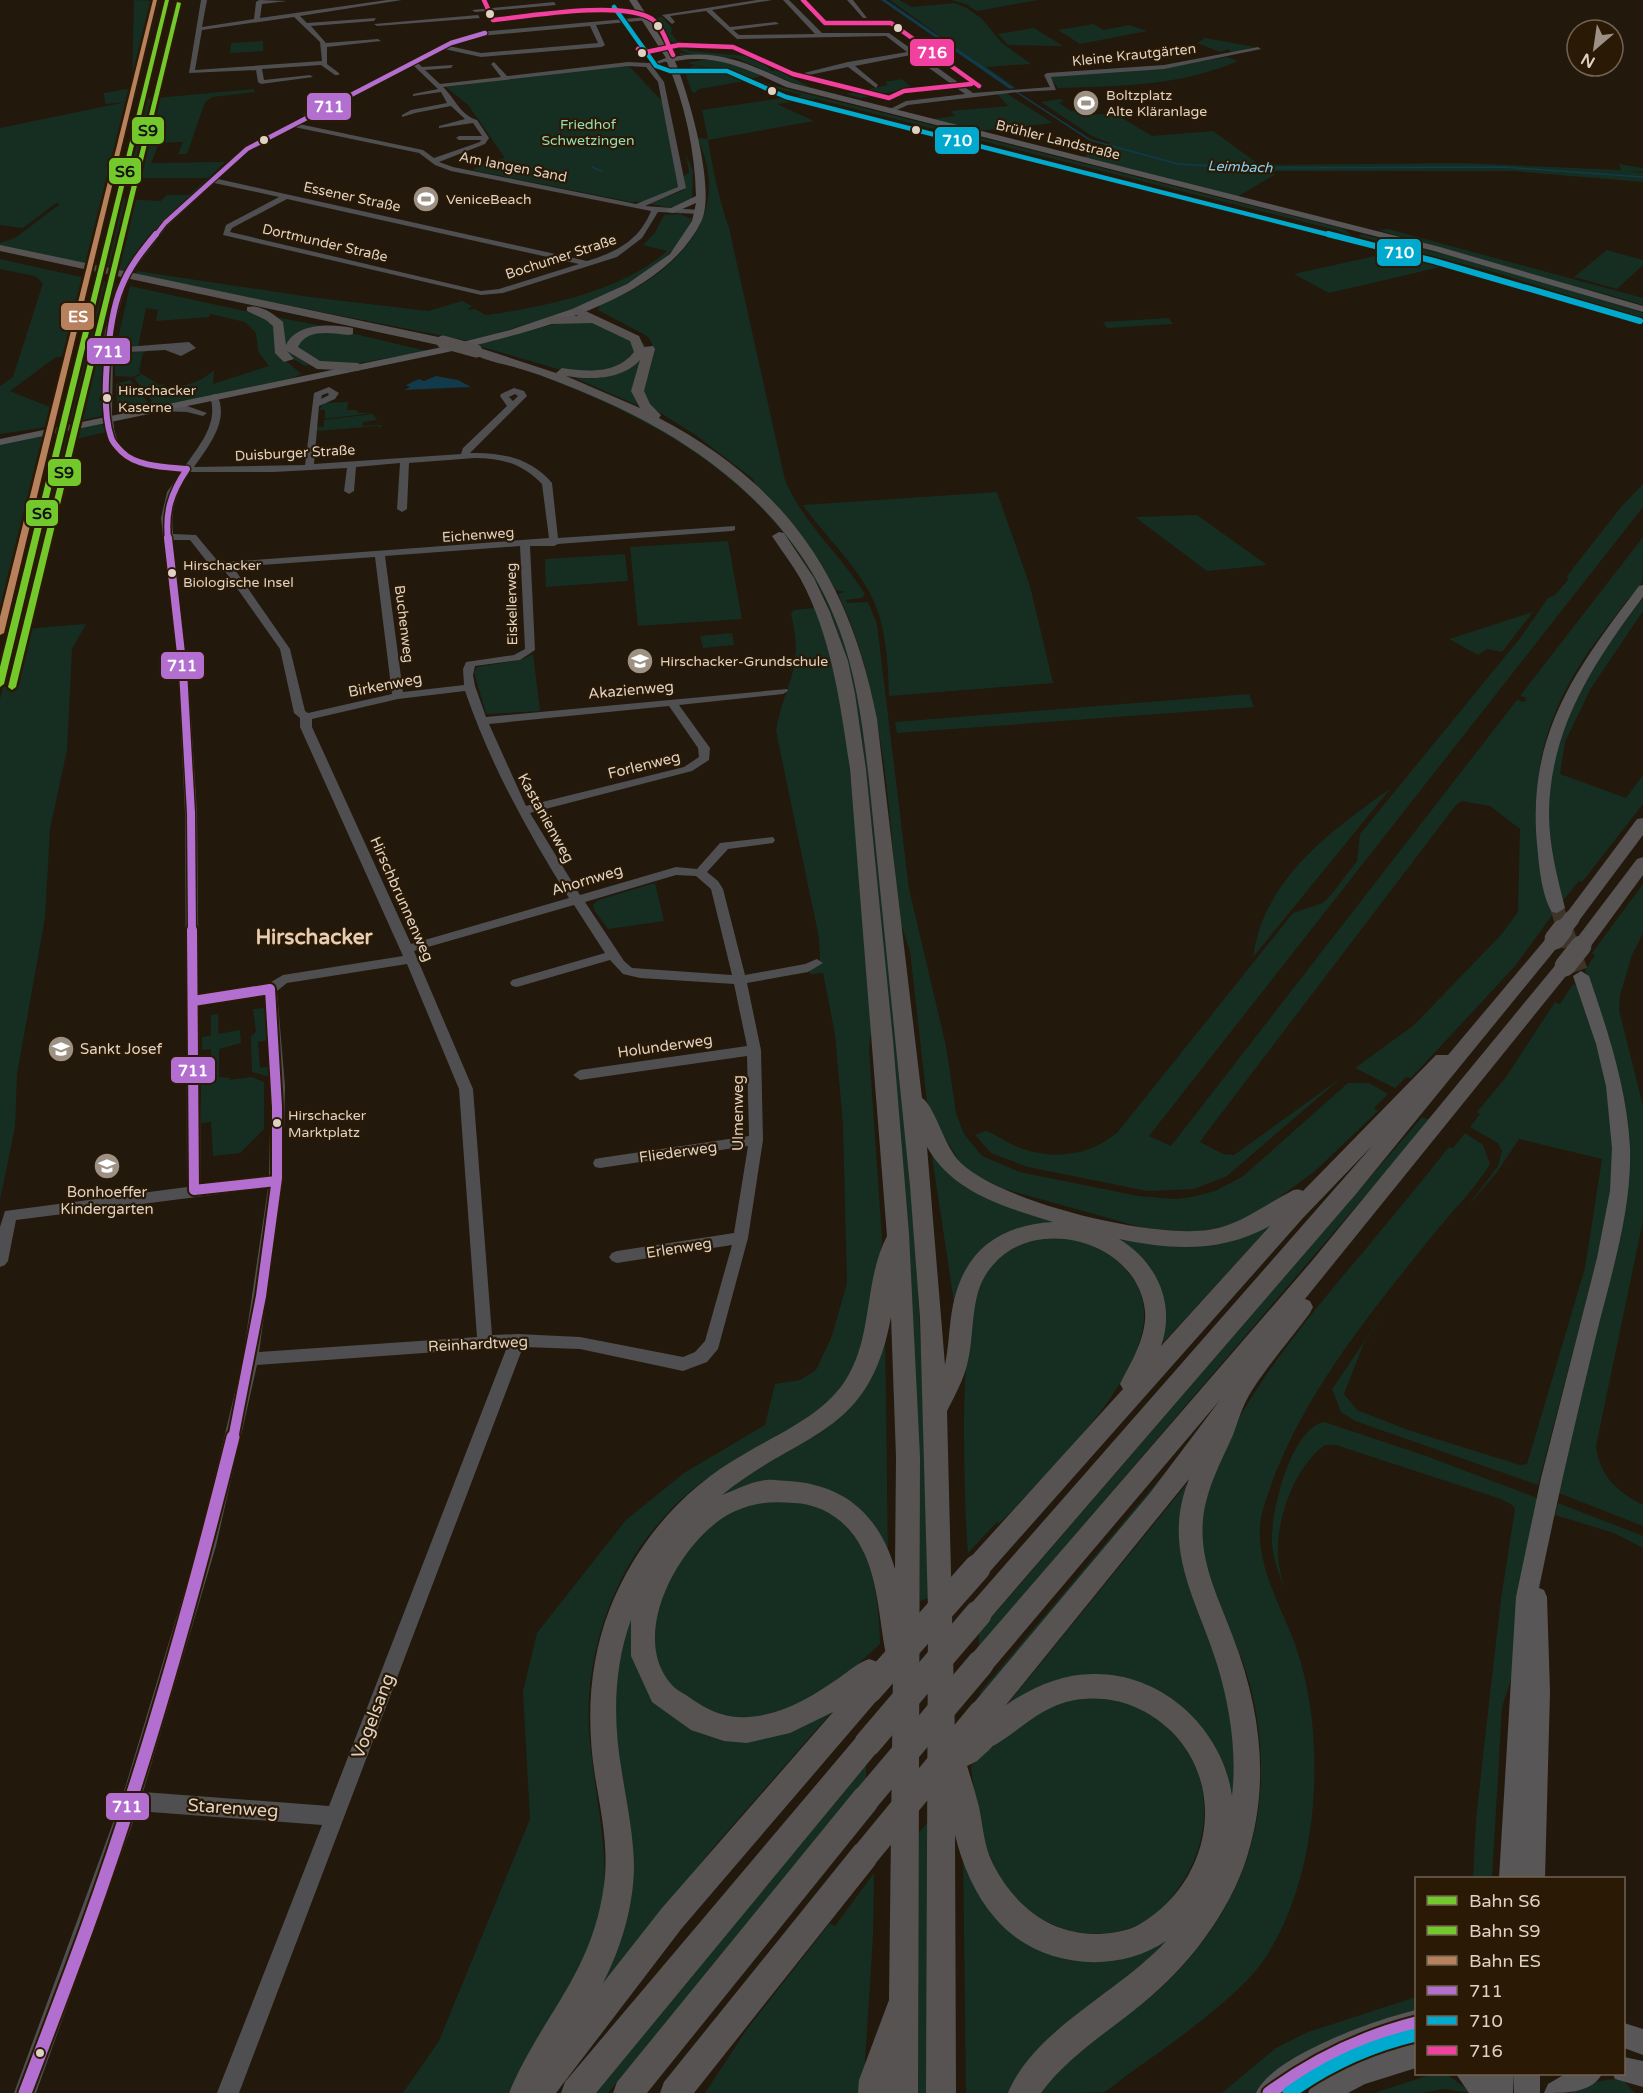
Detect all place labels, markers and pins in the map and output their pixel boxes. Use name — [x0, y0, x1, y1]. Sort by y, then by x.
unlabelled marker — [484, 8, 496, 20]
unlabelled marker — [652, 20, 664, 32]
unlabelled marker — [892, 22, 904, 34]
unlabelled marker — [636, 47, 648, 59]
unlabelled marker — [766, 85, 778, 97]
place label: Boltzplatz Alte Kläranlage — [1106, 87, 1207, 120]
sports icon: Boltzplatz Alte Kläranlage — [1071, 88, 1101, 118]
unlabelled marker — [910, 124, 922, 136]
unlabelled marker — [258, 134, 270, 146]
sports icon: VeniceBeach — [411, 184, 441, 214]
place label: VeniceBeach — [446, 191, 531, 208]
place label: Hirschacker Kaserne — [118, 382, 197, 416]
marker: Hirschacker Kaserne — [101, 392, 113, 404]
place label: Hirschacker Biologische Insel — [183, 557, 294, 591]
marker: Hirschacker Biologische Insel — [166, 567, 178, 579]
school or university icon: Hirschacker-Grundschule — [625, 646, 655, 676]
place label: Hirschacker-Grundschule — [660, 653, 828, 670]
school or university icon: Sankt Josef — [46, 1034, 76, 1064]
place label: Sankt Josef — [80, 1040, 162, 1058]
place label: Hirschacker Marktplatz — [288, 1107, 367, 1141]
marker: Hirschacker Marktplatz — [271, 1117, 283, 1129]
school or university icon: Bonhoeffer Kindergarten — [92, 1151, 122, 1181]
place label: Bonhoeffer Kindergarten — [60, 1183, 154, 1218]
unlabelled marker — [34, 2047, 46, 2059]

